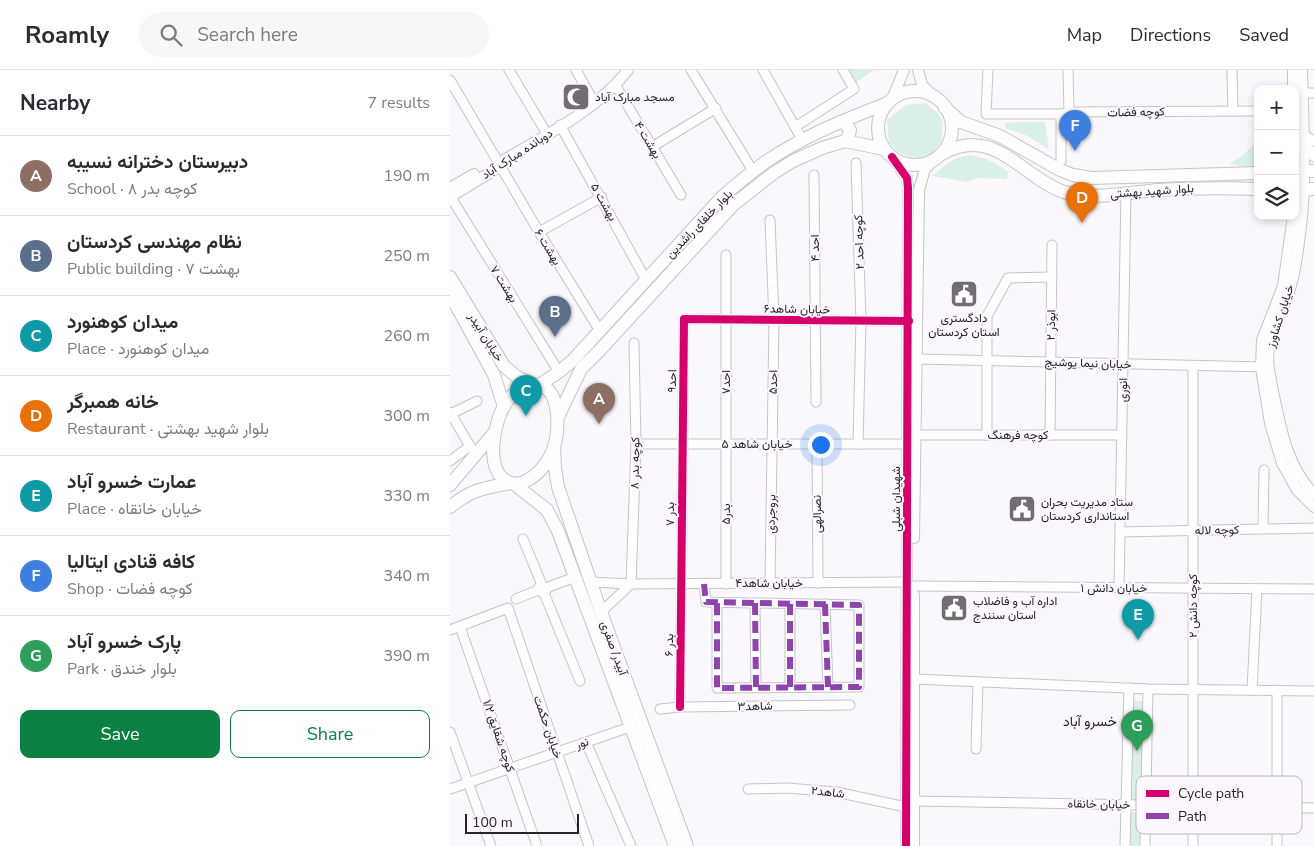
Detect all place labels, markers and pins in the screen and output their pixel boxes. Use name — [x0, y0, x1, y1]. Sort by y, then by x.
mosque icon: مسجد مبارک آباد — [561, 82, 591, 112]
place label: مسجد مبارک آباد — [595, 89, 675, 105]
pin: F — [1059, 110, 1091, 151]
pin: D — [1066, 182, 1098, 223]
public building icon: دادگستری استان کردستان — [949, 279, 979, 309]
pin: B — [539, 296, 571, 337]
place label: دادگستری استان کردستان — [928, 310, 1000, 340]
pin: C — [510, 375, 542, 416]
pin: A — [583, 383, 615, 424]
public building icon: ستاد مدیریت بحران استانداری کردستان — [1007, 494, 1037, 524]
place label: ستاد مدیریت بحران استانداری کردستان — [1041, 494, 1133, 524]
public building icon: اداره آب و فاضلاب استان سنندج — [939, 593, 969, 623]
place label: اداره آب و فاضلاب استان سنندج — [973, 593, 1057, 624]
pin: E — [1122, 599, 1154, 640]
pin: G — [1121, 710, 1153, 751]

